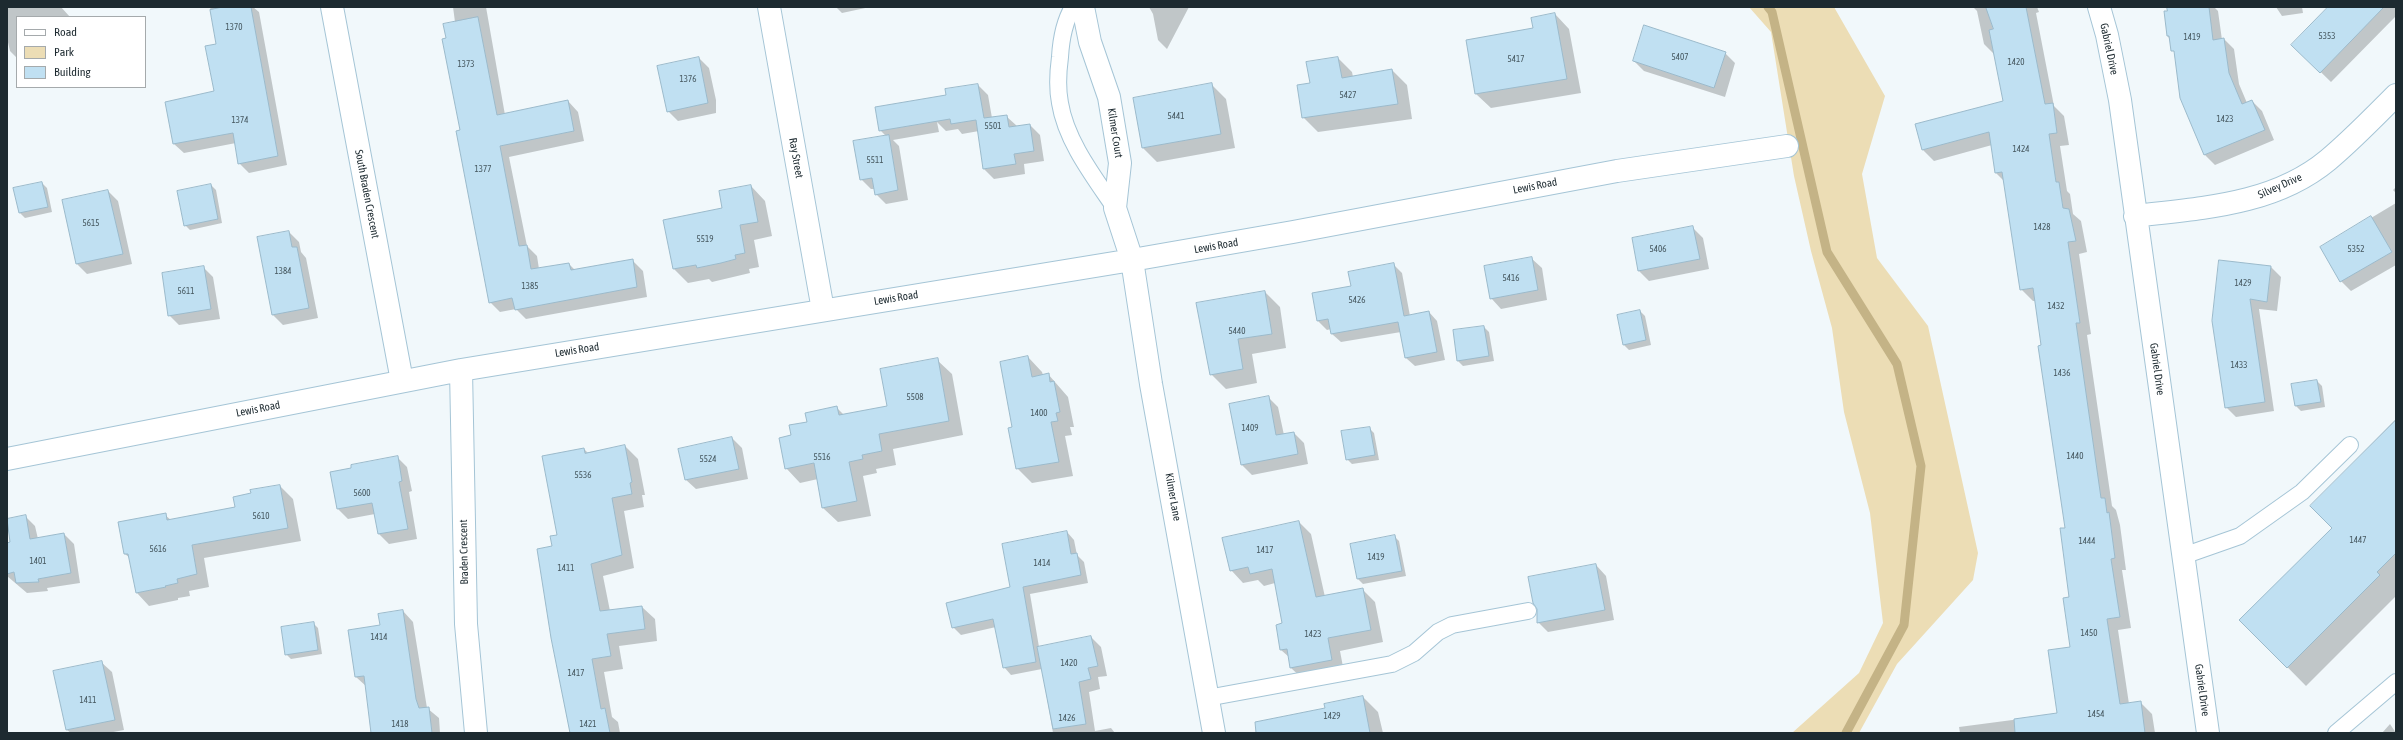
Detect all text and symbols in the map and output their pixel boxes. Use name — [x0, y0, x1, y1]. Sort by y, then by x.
legend — [16, 16, 146, 88]
house number: 1370 — [226, 22, 242, 32]
street label: Gabriel Drive — [2097, 22, 2121, 76]
text: Road — [54, 25, 77, 39]
house number: 5353 — [2319, 31, 2335, 41]
house number: 1419 — [2184, 32, 2200, 42]
text: Park — [54, 45, 74, 59]
house number: 5407 — [1672, 52, 1688, 62]
house number: 5417 — [1508, 54, 1524, 64]
house number: 1420 — [2008, 57, 2024, 67]
house number: 1373 — [458, 59, 474, 69]
text: Building — [54, 65, 91, 79]
house number: 1376 — [680, 74, 696, 84]
house number: 5427 — [1340, 90, 1356, 100]
street label: Kilmer Court — [1105, 107, 1125, 159]
house number: 5441 — [1168, 111, 1184, 121]
house number: 1423 — [2217, 114, 2233, 124]
house number: 1374 — [232, 115, 248, 125]
house number: 5501 — [985, 121, 1001, 131]
street label: Ray Street — [786, 137, 806, 179]
house number: 1424 — [2013, 144, 2029, 154]
street label: South Braden Crescent — [352, 148, 382, 240]
house number: 5511 — [867, 155, 883, 165]
house number: 1377 — [475, 164, 491, 174]
street label: Silvey Drive — [2256, 170, 2304, 202]
street label: Lewis Road — [1512, 175, 1558, 197]
house number: 5615 — [83, 218, 99, 228]
house number: 1428 — [2034, 222, 2050, 232]
house number: 5519 — [697, 234, 713, 244]
street label: Lewis Road — [1193, 236, 1239, 256]
house number: 5406 — [1650, 244, 1666, 254]
house number: 5352 — [2348, 244, 2364, 254]
house number: 1384 — [275, 266, 291, 276]
house number: 5416 — [1503, 273, 1519, 283]
house number: 1429 — [2235, 278, 2251, 288]
house number: 1385 — [522, 281, 538, 291]
house number: 5611 — [178, 286, 194, 296]
street label: Lewis Road — [873, 288, 919, 308]
house number: 5426 — [1349, 295, 1365, 305]
house number: 1432 — [2048, 301, 2064, 311]
house number: 5440 — [1229, 326, 1245, 336]
street label: Lewis Road — [554, 340, 600, 360]
street label: Gabriel Drive — [2147, 342, 2167, 396]
house number: 1433 — [2231, 360, 2247, 370]
house number: 1436 — [2054, 368, 2070, 378]
house number: 5508 — [907, 392, 923, 402]
street label: Lewis Road — [235, 398, 281, 420]
house number: 1400 — [1031, 408, 1047, 418]
house number: 1409 — [1242, 423, 1258, 433]
house number: 1440 — [2067, 451, 2083, 461]
house number: 5516 — [814, 452, 830, 462]
house number: 5524 — [700, 454, 716, 464]
house number: 5536 — [575, 470, 591, 480]
street label: Kilmer Lane — [1162, 472, 1184, 522]
house number: 5600 — [354, 488, 370, 498]
house number: 5610 — [253, 511, 269, 521]
street label: Braden Crescent — [457, 519, 471, 585]
house number: 1447 — [2350, 535, 2366, 545]
house number: 1444 — [2079, 536, 2095, 546]
house number: 5616 — [150, 544, 166, 554]
house number: 1417 — [1257, 545, 1273, 555]
house number: 1419 — [1368, 552, 1384, 562]
house number: 1401 — [30, 556, 46, 566]
house number: 1414 — [1034, 558, 1050, 568]
house number: 1411 — [558, 563, 574, 573]
house number: 1450 — [2081, 628, 2097, 638]
house number: 1423 — [1305, 629, 1321, 639]
house number: 1414 — [371, 632, 387, 642]
house number: 1420 — [1061, 658, 1077, 668]
street label: Gabriel Drive — [2192, 663, 2212, 717]
house number: 1417 — [568, 668, 584, 678]
house number: 1411 — [80, 695, 96, 705]
house number: 1454 — [2088, 709, 2104, 719]
house number: 1429 — [1324, 711, 1340, 721]
house number: 1426 — [1059, 713, 1075, 723]
house number: 1418 — [392, 719, 408, 729]
house number: 1421 — [580, 719, 596, 729]

